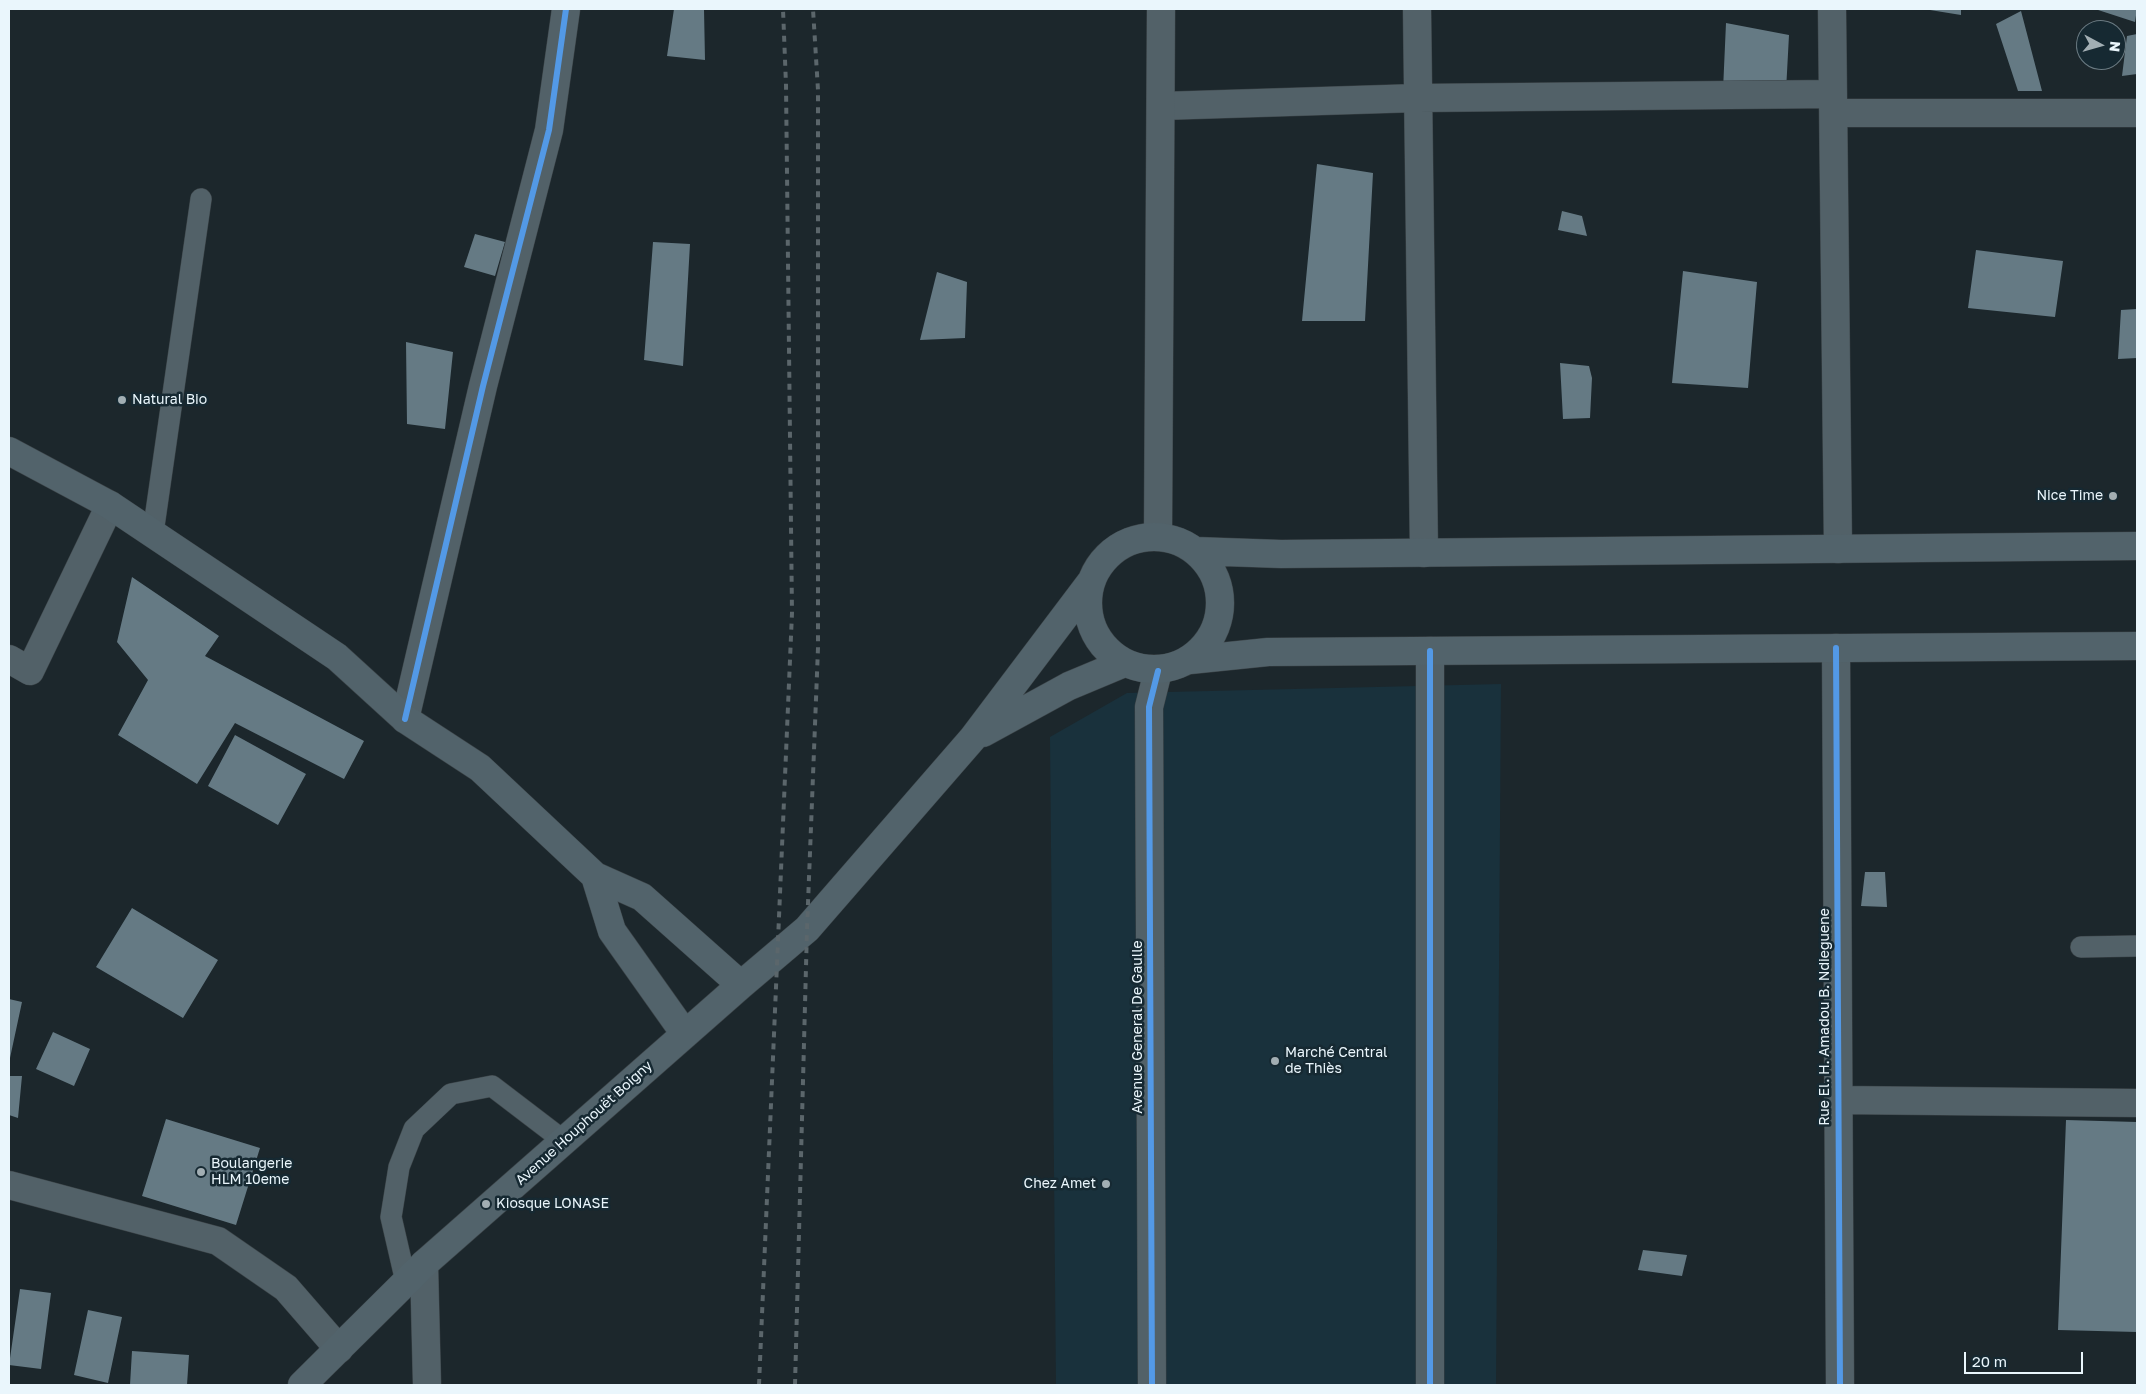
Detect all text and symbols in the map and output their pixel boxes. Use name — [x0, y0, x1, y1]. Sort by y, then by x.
north arrow — [2076, 20, 2126, 70]
text: N — [2106, 40, 2124, 53]
place label: Natural Bio — [132, 392, 207, 408]
marker: Natural Bio — [116, 394, 128, 406]
place label: Nice Time — [2036, 488, 2103, 504]
marker: Nice Time — [2107, 490, 2119, 502]
street label: Rue El. H. Amadou B. Ndieguene — [1817, 908, 1833, 1126]
street label: Avenue General De Gaulle — [1130, 940, 1146, 1114]
place label: Marché Central de Thiès — [1285, 1045, 1388, 1078]
marker: Marché Central de Thiès — [1269, 1055, 1281, 1067]
street label: Avenue Houphouët Boigny — [512, 1057, 656, 1189]
place label: Boulangerie HLM 10eme — [211, 1156, 292, 1188]
marker: Boulangerie HLM 10eme — [195, 1166, 207, 1178]
place label: Chez Amet — [1024, 1176, 1096, 1192]
marker: Chez Amet — [1100, 1178, 1112, 1190]
place label: Kiosque LONASE — [496, 1196, 609, 1212]
marker: Kiosque LONASE — [480, 1198, 492, 1210]
scale bar — [1966, 1342, 2085, 1374]
text: 20 m — [1972, 1352, 2007, 1370]

